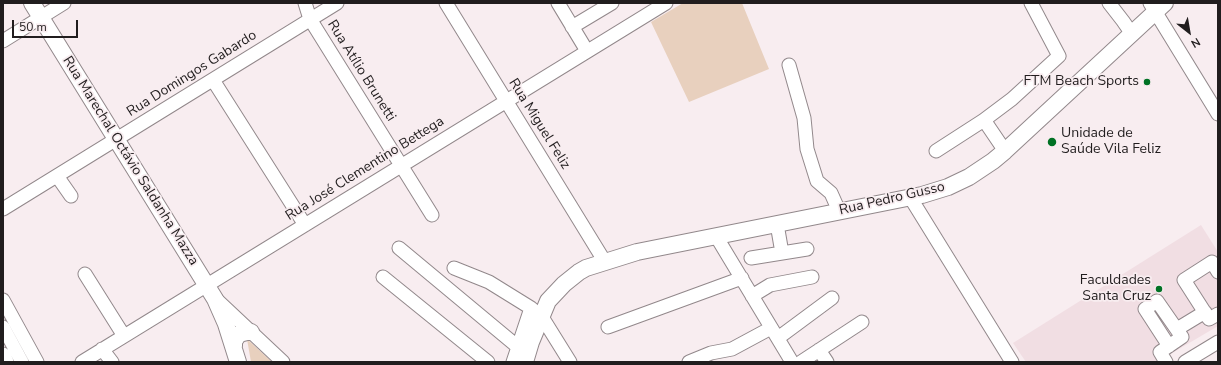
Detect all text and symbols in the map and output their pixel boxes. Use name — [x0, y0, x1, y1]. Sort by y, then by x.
scale bar — [14, 12, 80, 38]
north arrow — [1169, 12, 1209, 52]
street label: Rua Atílio Brunetti — [323, 17, 399, 125]
text: 50 m — [19, 19, 47, 35]
street label: Rua Domingos Gabardo — [124, 27, 260, 121]
text: N — [1188, 34, 1203, 51]
street label: Rua Marechal Octávio Saldanha Mazza — [58, 53, 202, 269]
place label: FTM Beach Sports — [1023, 74, 1139, 90]
street label: Rua Miguel Feliz — [504, 76, 574, 172]
marker: FTM Beach Sports — [1142, 77, 1152, 87]
street label: Rua José Clementino Bettega — [283, 113, 447, 225]
place label: Unidade de Saúde Vila Feliz — [1061, 126, 1161, 158]
marker: Unidade de Saúde Vila Feliz — [1046, 136, 1058, 148]
street label: Rua Pedro Gusso — [838, 179, 946, 219]
place label: Faculdades Santa Cruz — [1080, 273, 1151, 306]
marker: Faculdades Santa Cruz — [1154, 284, 1164, 294]

